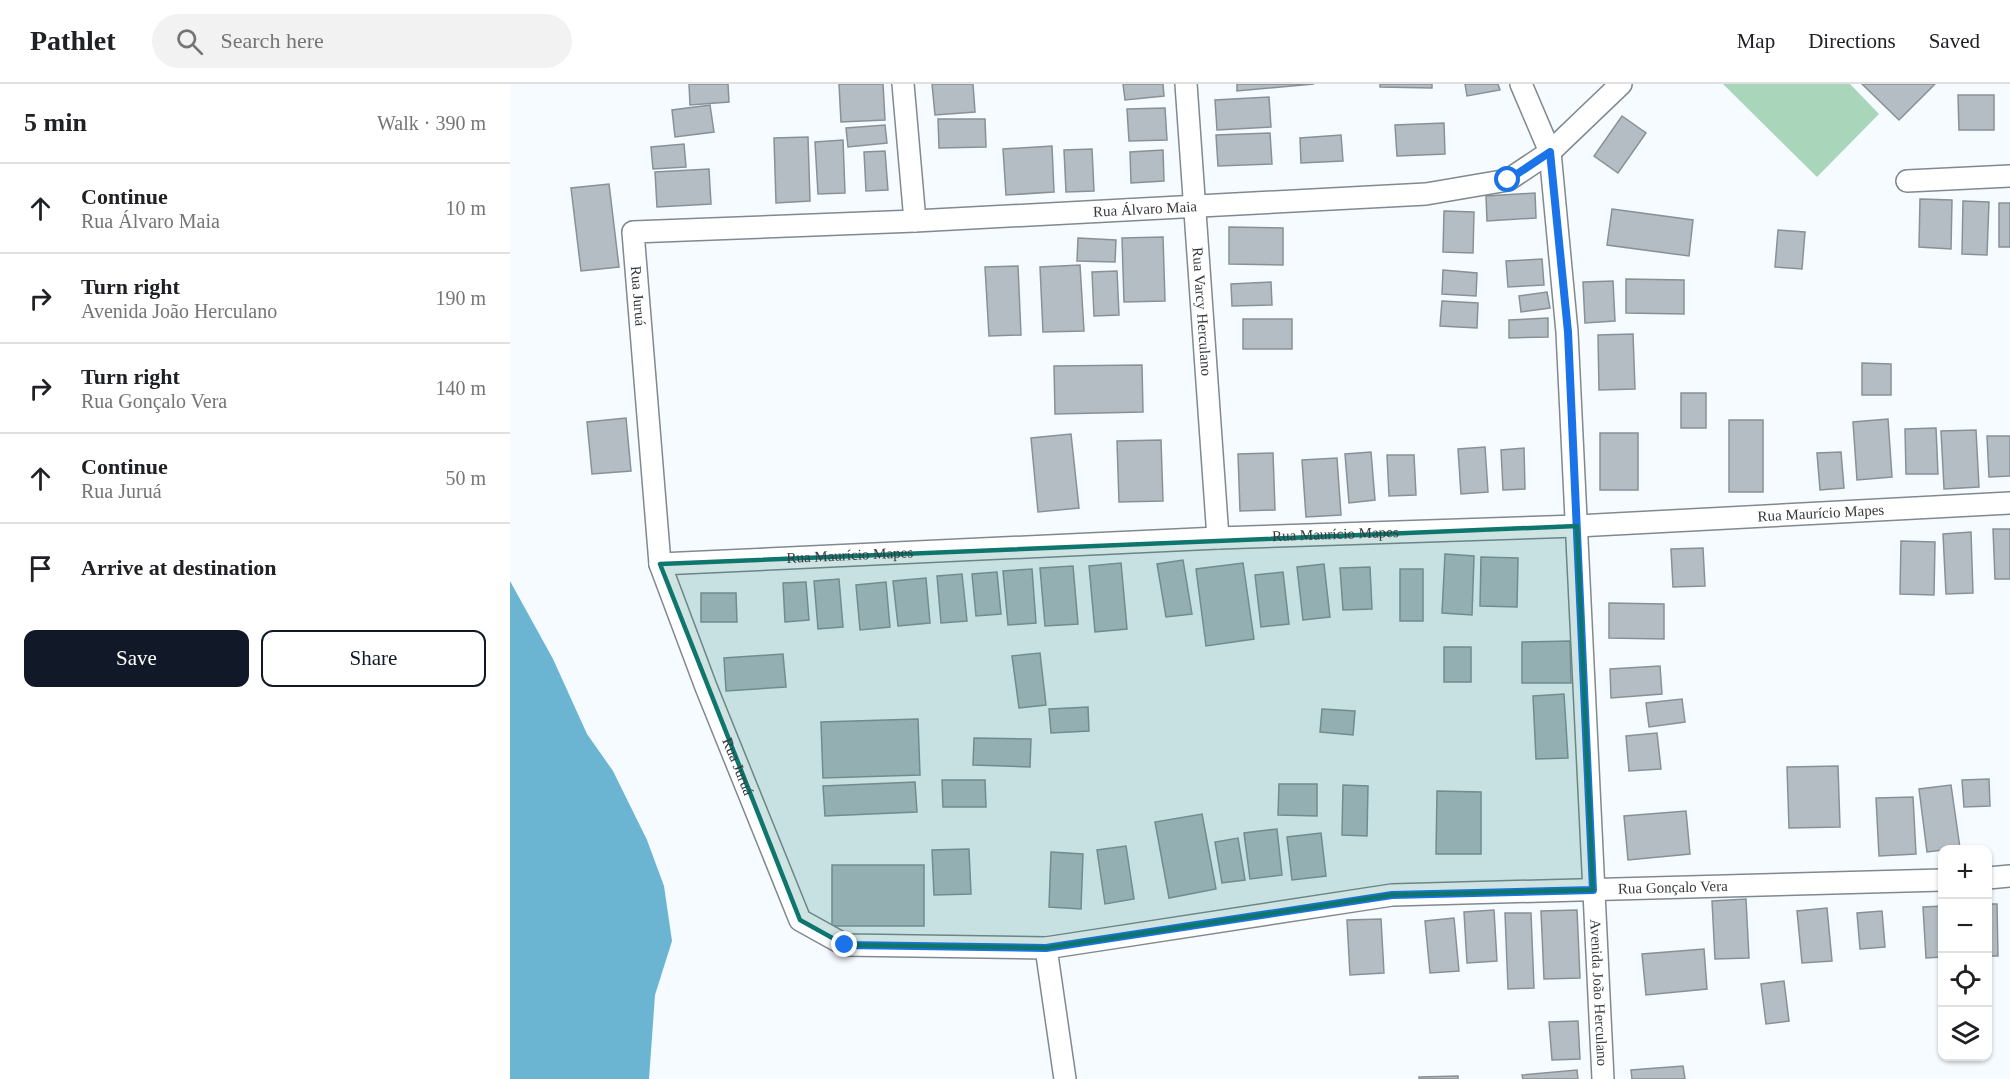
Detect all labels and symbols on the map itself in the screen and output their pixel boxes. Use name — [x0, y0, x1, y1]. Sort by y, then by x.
route start — [1494, 166, 1520, 192]
street label: Rua Álvaro Maia — [1093, 198, 1198, 220]
street label: Rua Varcy Herculano — [1190, 247, 1215, 376]
street label: Rua Juruá — [628, 265, 649, 327]
street label: Rua Maurício Mapes — [1757, 502, 1885, 524]
street label: Rua Maurício Mapes — [1272, 524, 1399, 544]
street label: Rua Maurício Mapes — [786, 544, 914, 566]
street label: Rua Juruá — [719, 735, 757, 798]
street label: Rua Gonçalo Vera — [1618, 878, 1728, 897]
street label: Avenida João Herculano — [1587, 919, 1610, 1066]
route end — [831, 931, 857, 957]

